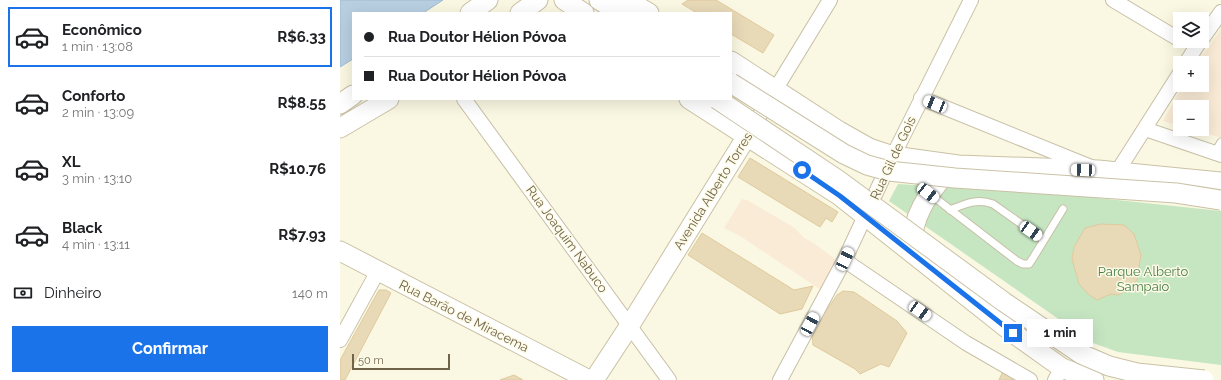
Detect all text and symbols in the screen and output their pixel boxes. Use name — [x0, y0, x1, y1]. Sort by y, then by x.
map controls — [1173, 12, 1209, 136]
button: layers — [1173, 12, 1209, 48]
icon: car — [14, 19, 50, 55]
text: Econômico — [62, 21, 142, 39]
text: R$6.33 — [277, 28, 326, 46]
text: Rua Doutor Hélion Póvoa — [388, 28, 566, 46]
text: 1 min · 13:08 — [62, 39, 133, 54]
button: + — [1173, 56, 1209, 92]
text: Rua Doutor Hélion Póvoa — [388, 67, 566, 85]
icon: car — [14, 85, 50, 121]
text: Conforto — [62, 87, 125, 105]
text: R$8.55 — [277, 94, 326, 112]
car — [922, 94, 948, 114]
button: − — [1173, 100, 1209, 136]
text: 2 min · 13:09 — [62, 105, 134, 120]
street label: Rua Gil de Gois — [867, 114, 919, 202]
street label: Avenida Alberto Torres — [671, 129, 755, 253]
icon: car — [14, 151, 50, 187]
text: XL — [62, 153, 80, 171]
text: R$10.76 — [269, 160, 326, 178]
route start — [793, 161, 811, 179]
car — [1071, 164, 1095, 176]
text: 3 min · 13:10 — [62, 171, 132, 186]
car — [915, 181, 941, 205]
street label: Rua Joaquim Nabuco — [523, 183, 611, 296]
icon: car — [14, 217, 50, 253]
text: Black — [62, 219, 102, 237]
car — [1018, 219, 1044, 243]
text: R$7.93 — [278, 226, 326, 244]
text: 4 min · 13:11 — [62, 237, 130, 252]
car — [834, 246, 856, 272]
park label: Parque Alberto Sampaio — [1098, 264, 1188, 294]
street label: Rua Barão de Miracema — [397, 277, 531, 355]
icon: cash — [12, 282, 34, 304]
text: Dinheiro — [44, 284, 102, 302]
text: 140 m — [292, 286, 328, 301]
car — [907, 299, 933, 323]
car — [799, 311, 821, 337]
callout: 1 min — [1027, 319, 1093, 347]
route end — [1004, 324, 1022, 342]
text: 1 min — [1044, 325, 1076, 340]
button: Confirmar — [12, 326, 328, 372]
scale bar — [352, 352, 450, 371]
text: 50 m — [358, 354, 384, 367]

